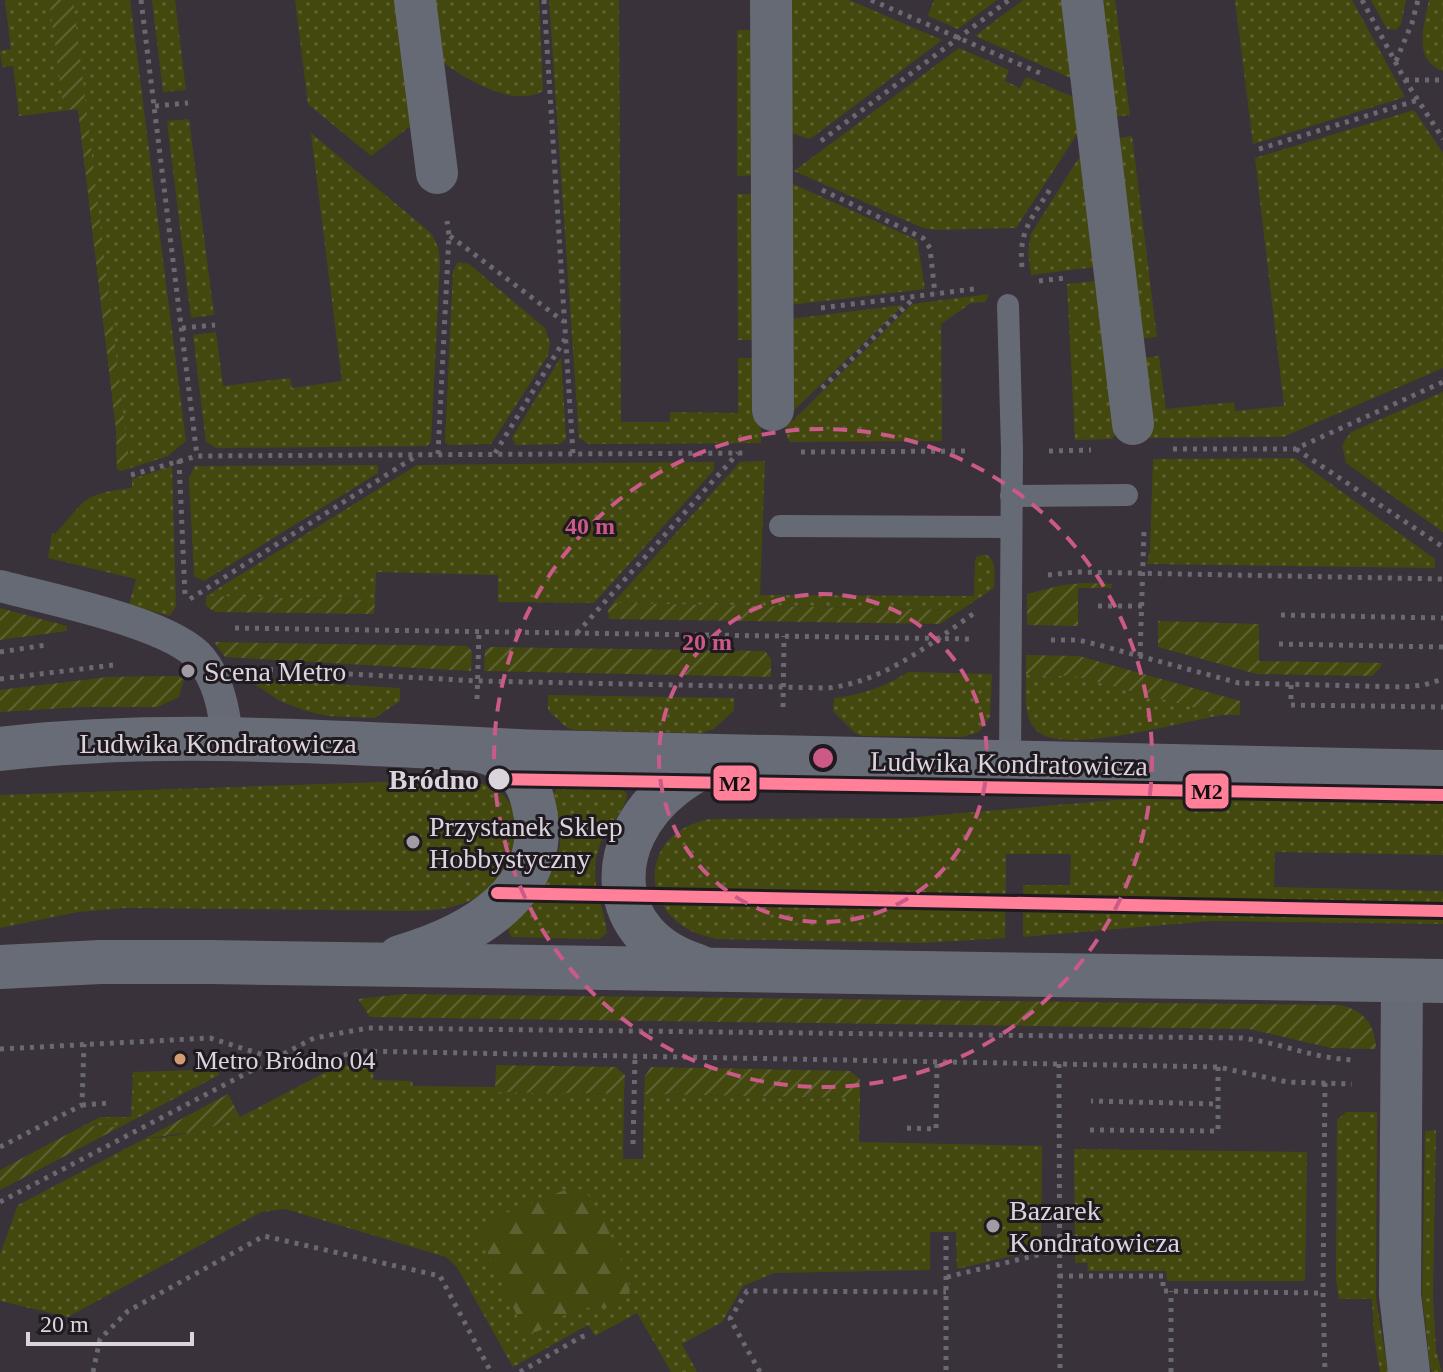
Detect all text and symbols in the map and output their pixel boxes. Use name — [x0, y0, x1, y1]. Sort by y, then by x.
text: 40 m — [565, 513, 615, 539]
text: 20 m — [682, 629, 732, 655]
place label: Scena Metro — [204, 656, 346, 687]
marker: Scena Metro — [179, 662, 197, 680]
street label: Ludwika Kondratowicza — [79, 728, 357, 759]
centre of rings — [809, 744, 837, 772]
street label: Ludwika Kondratowicza — [870, 746, 1149, 781]
place label: Bródno — [389, 764, 479, 795]
line badge: M2 — [712, 764, 758, 802]
marker: Bródno — [486, 766, 512, 792]
text: M2 — [719, 771, 751, 796]
line badge: M2 — [1184, 772, 1230, 810]
text: M2 — [1191, 779, 1223, 804]
place label: Przystanek Sklep Hobbystyczny — [429, 811, 623, 874]
marker: Przystanek Sklep Hobbystyczny — [404, 833, 422, 851]
place label: Metro Bródno 04 — [195, 1046, 376, 1075]
marker: Metro Bródno 04 — [172, 1051, 188, 1067]
place label: Bazarek Kondratowicza — [1009, 1195, 1181, 1258]
marker: Bazarek Kondratowicza — [984, 1217, 1002, 1235]
scale bar — [28, 1296, 192, 1346]
text: 20 m — [40, 1311, 89, 1337]

